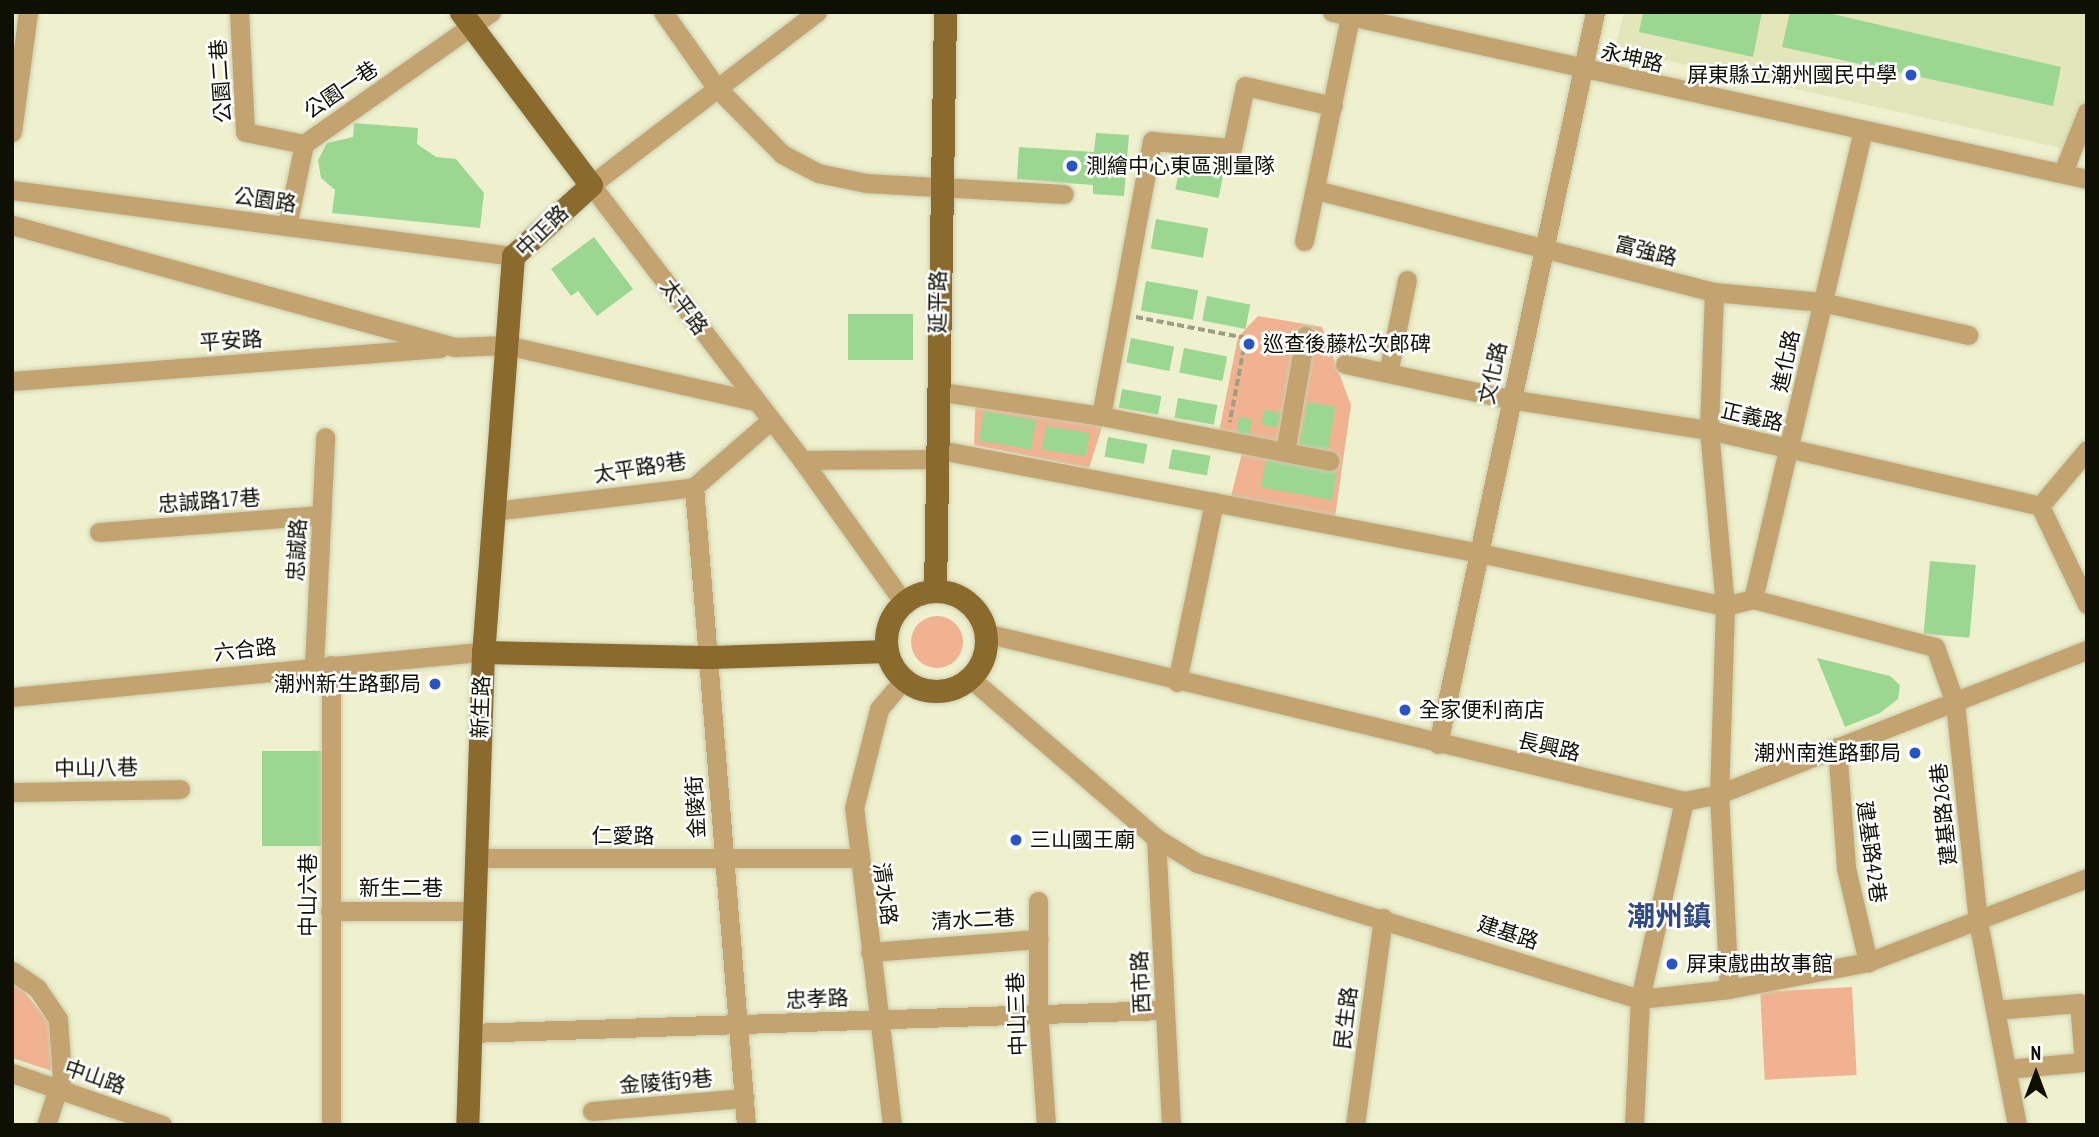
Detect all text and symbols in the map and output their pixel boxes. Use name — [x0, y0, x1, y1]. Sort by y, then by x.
street label: 公園二巷 — [206, 38, 236, 124]
street label: 永坤路 — [1598, 39, 1666, 77]
street label: 公園一巷 — [299, 56, 383, 124]
place label: 屏東縣立潮州國民中學 — [1687, 62, 1897, 88]
marker: 屏東縣立潮州國民中學 — [1903, 67, 1919, 83]
place label: 測繪中心東區測量隊 — [1086, 153, 1275, 179]
marker: 測繪中心東區測量隊 — [1064, 158, 1080, 174]
street label: 公園路 — [232, 183, 298, 217]
street label: 中正路 — [511, 200, 573, 262]
street label: 富強路 — [1612, 231, 1680, 271]
street label: 延平路 — [925, 270, 951, 334]
street label: 太平路 — [655, 274, 713, 340]
street label: 平安路 — [199, 326, 263, 356]
street label: 進化路 — [1767, 328, 1805, 394]
place label: 巡查後藤松次郎碑 — [1263, 331, 1431, 357]
marker: 巡查後藤松次郎碑 — [1241, 336, 1257, 352]
street label: 文化路 — [1474, 340, 1512, 406]
street label: 正義路 — [1718, 398, 1786, 436]
street label: 太平路9巷 — [592, 448, 688, 488]
street label: 忠誠路17巷 — [157, 485, 261, 517]
street label: 忠誠路 — [283, 518, 311, 582]
street label: 六合路 — [212, 634, 278, 666]
place label: 潮州新生路郵局 — [274, 671, 421, 697]
street label: 新生路 — [467, 675, 495, 739]
marker: 潮州新生路郵局 — [427, 676, 443, 692]
place label: 全家便利商店 — [1419, 697, 1545, 723]
marker: 全家便利商店 — [1397, 702, 1413, 718]
street label: 長興路 — [1515, 728, 1583, 766]
place label: 潮州南進路郵局 — [1754, 740, 1901, 766]
marker: 潮州南進路郵局 — [1907, 745, 1923, 761]
street label: 中山八巷 — [54, 755, 138, 781]
street label: 建基路26巷 — [1926, 762, 1962, 866]
street label: 金陵街 — [682, 775, 710, 839]
street label: 建基路42巷 — [1851, 799, 1891, 905]
street label: 仁愛路 — [592, 823, 654, 849]
place label: 三山國王廟 — [1030, 827, 1135, 853]
marker: 三山國王廟 — [1008, 832, 1024, 848]
street label: 中山六巷 — [295, 853, 321, 937]
street label: 清水路 — [868, 861, 902, 927]
street label: 新生二巷 — [359, 875, 443, 901]
district label: 潮州鎮 — [1627, 899, 1711, 933]
street label: 清水二巷 — [930, 905, 1016, 935]
street label: 建基路 — [1474, 911, 1542, 955]
street label: 西市路 — [1127, 950, 1155, 1014]
place label: 屏東戲曲故事館 — [1686, 951, 1833, 977]
marker: 屏東戲曲故事館 — [1664, 956, 1680, 972]
street label: 中山三巷 — [1003, 972, 1031, 1056]
street label: 忠孝路 — [785, 985, 849, 1013]
street label: 民生路 — [1330, 985, 1362, 1051]
north arrow — [2001, 1039, 2071, 1109]
text: N — [2031, 1041, 2041, 1065]
street label: 中山路 — [61, 1055, 129, 1099]
street label: 金陵街9巷 — [618, 1065, 714, 1099]

